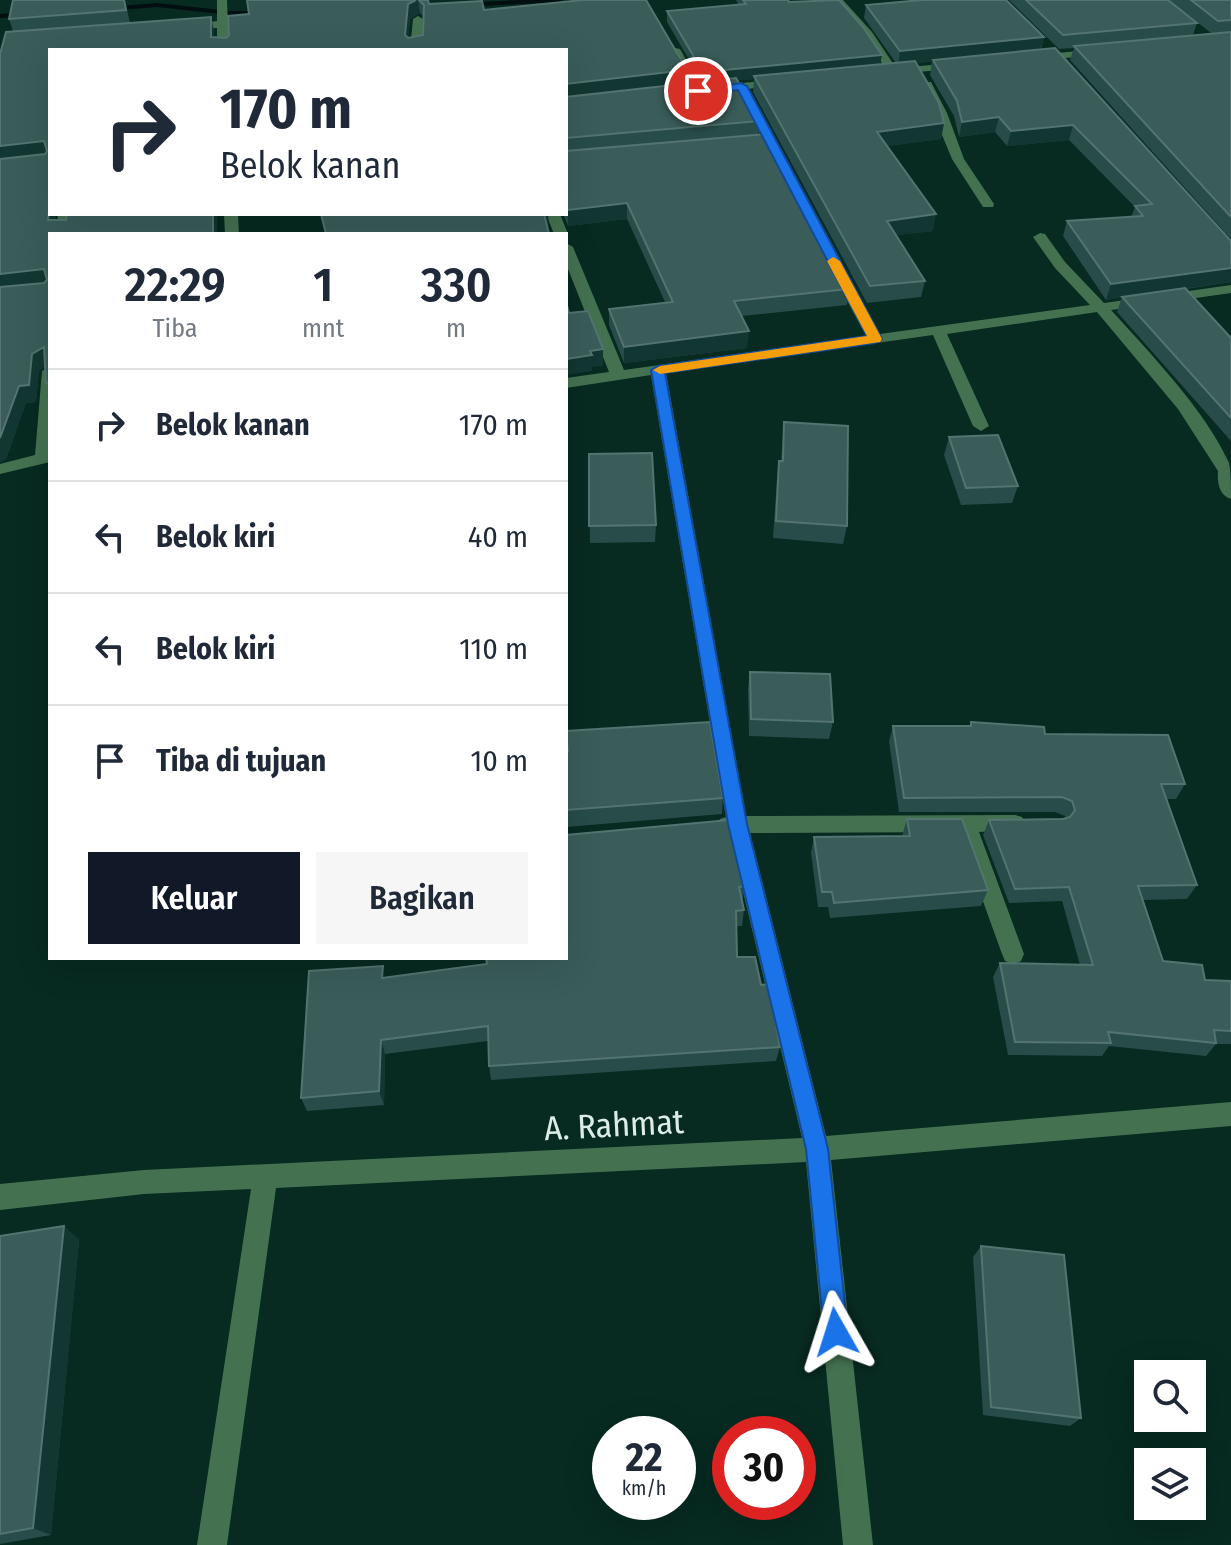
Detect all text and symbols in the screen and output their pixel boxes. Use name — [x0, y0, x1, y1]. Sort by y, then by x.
pin — [664, 57, 732, 125]
icon: arrive — [676, 69, 720, 113]
text: 170 m — [220, 76, 352, 143]
icon: right — [88, 80, 192, 184]
text: Belok kanan — [220, 144, 400, 188]
text: 22:29 — [124, 256, 226, 314]
text: 1 — [313, 256, 333, 314]
text: 330 — [421, 256, 492, 314]
text: Tiba — [153, 313, 197, 344]
text: mnt — [302, 313, 344, 344]
text: m — [446, 313, 466, 344]
icon: right — [88, 403, 132, 447]
text: Belok kanan — [156, 407, 310, 443]
text: 170 m — [459, 407, 528, 443]
icon: left — [88, 515, 132, 559]
text: Belok kiri — [156, 519, 275, 555]
text: 40 m — [468, 519, 528, 555]
icon: left — [88, 627, 132, 671]
text: Belok kiri — [156, 631, 275, 667]
text: 110 m — [459, 631, 528, 667]
icon: arrive — [88, 739, 132, 783]
text: Tiba di tujuan — [156, 743, 326, 779]
text: 10 m — [471, 743, 528, 779]
button: Keluar — [88, 852, 300, 944]
button: Bagikan — [316, 852, 528, 944]
street label: A. Rahmat — [543, 1101, 686, 1149]
position arrow — [794, 1290, 878, 1374]
map controls — [1134, 1360, 1206, 1520]
button: search — [1134, 1360, 1206, 1432]
speed limit sign: 30 — [712, 1416, 816, 1520]
text: 22 — [625, 1434, 663, 1482]
button: layers — [1134, 1448, 1206, 1520]
text: km/h — [622, 1476, 666, 1500]

